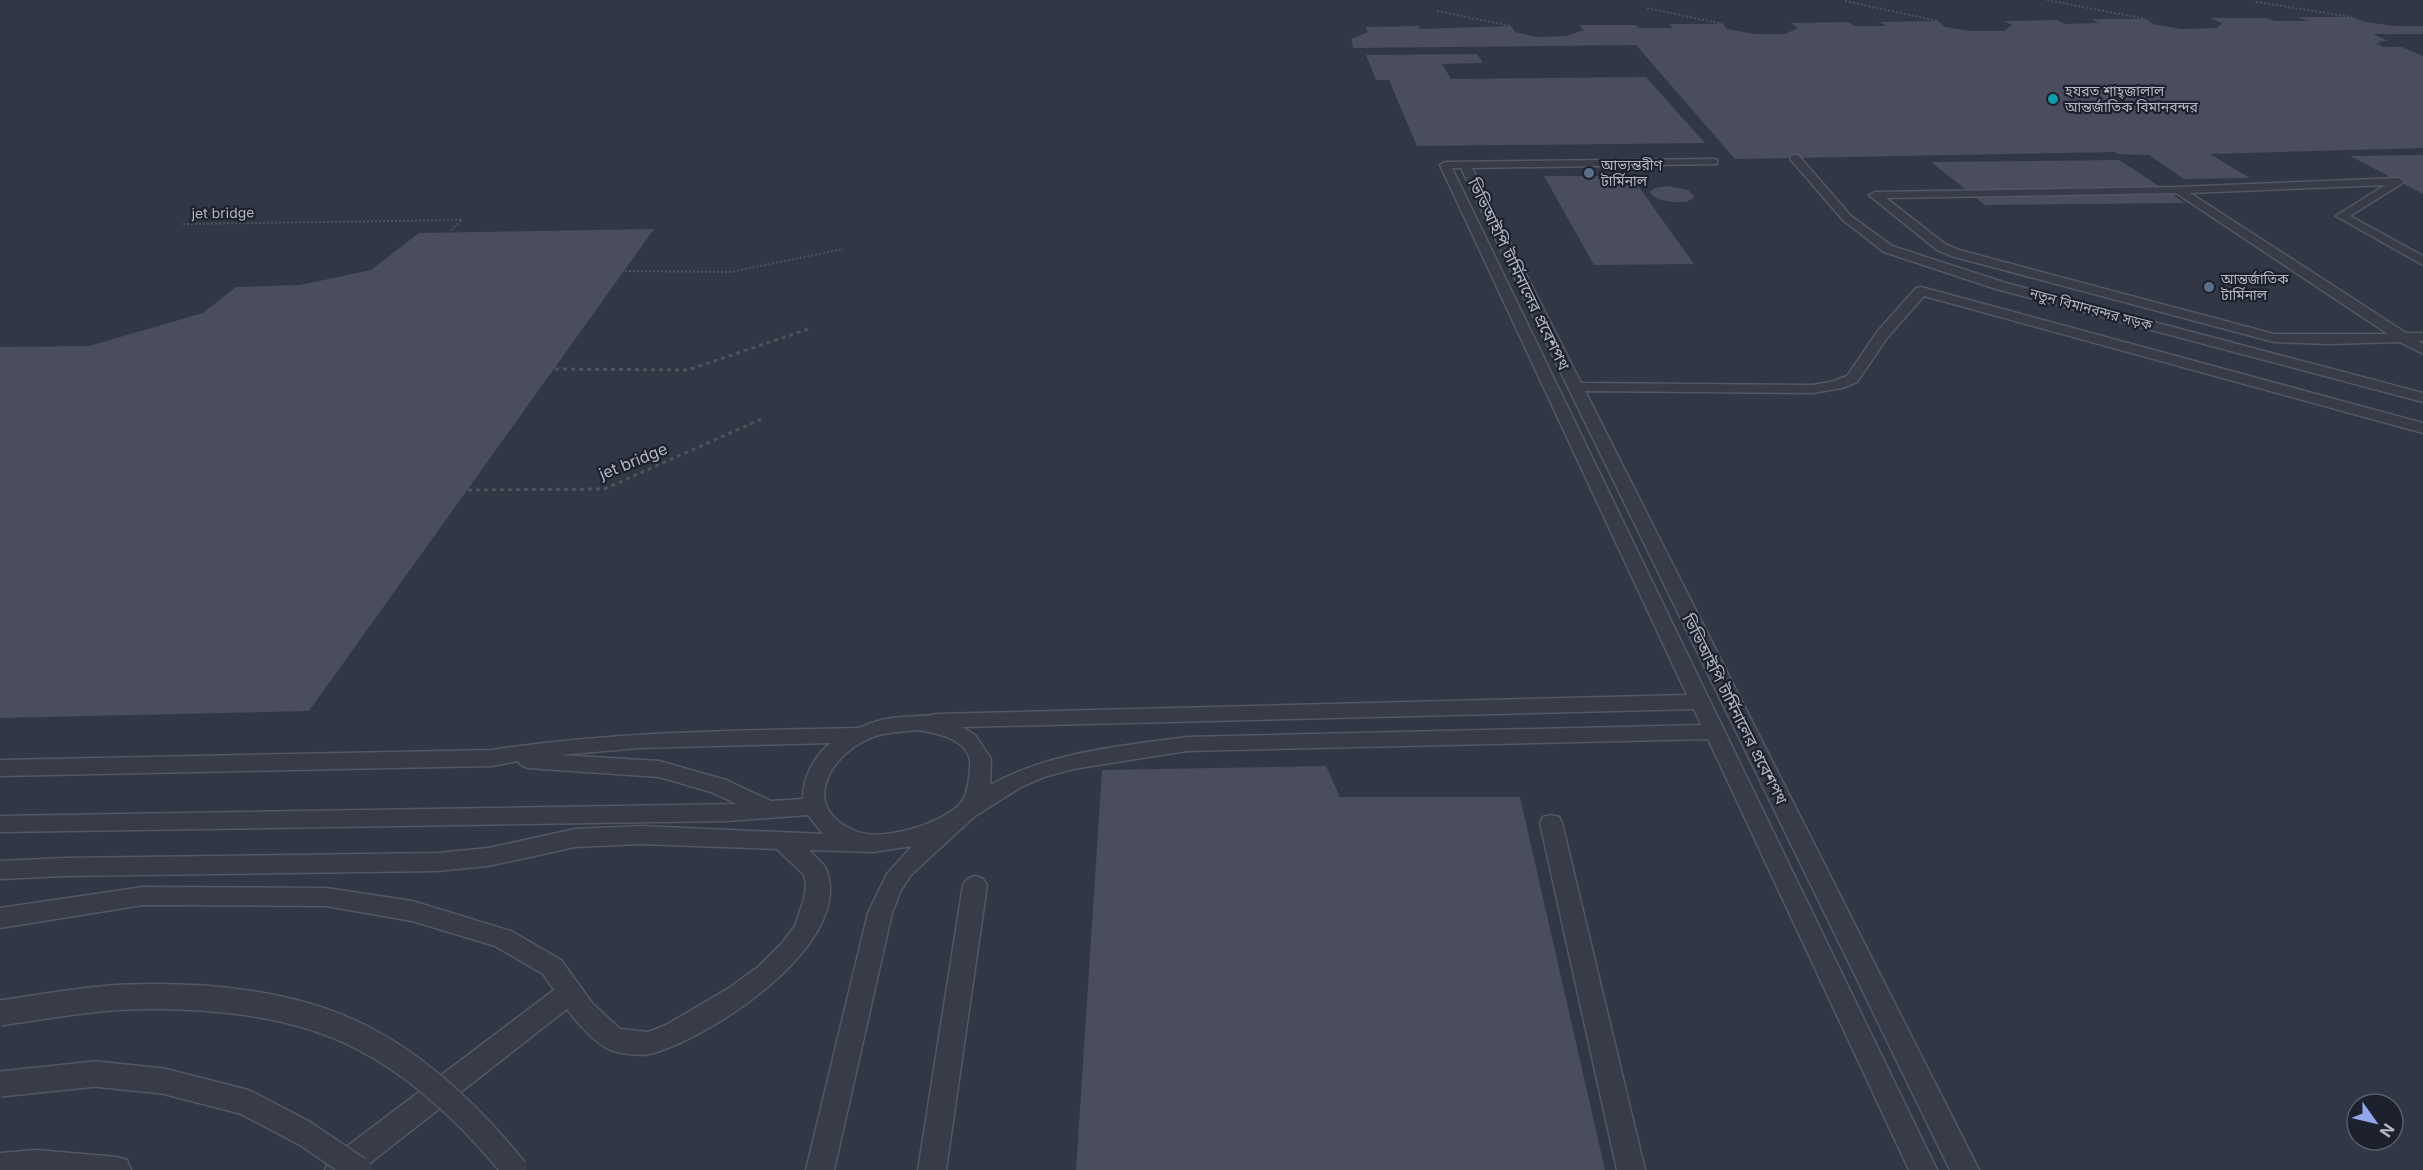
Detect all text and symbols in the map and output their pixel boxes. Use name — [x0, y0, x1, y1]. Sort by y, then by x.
place label: হযরত শাহ্‌জালাল আন্তর্জাতিক বিমানবন্দর — [2064, 82, 2199, 115]
marker: হযরত শাহ্‌জালাল আন্তর্জাতিক বিমানবন্দর — [2046, 92, 2060, 106]
place label: আভ্যন্তরীণ টার্মিনাল — [1600, 156, 1662, 189]
marker: আভ্যন্তরীণ টার্মিনাল — [1582, 166, 1596, 180]
street label: ভিভিআইপি টার্মিনালের প্রবেশপথ — [1463, 174, 1575, 374]
street label: jet bridge — [190, 203, 255, 222]
place label: আন্তর্জাতিক টার্মিনাল — [2220, 270, 2289, 303]
marker: আন্তর্জাতিক টার্মিনাল — [2202, 280, 2216, 294]
street label: নতুন বিমানবন্দর সড়ক — [2027, 284, 2155, 334]
street label: jet bridge — [595, 438, 670, 484]
street label: ভিভিআইপি টার্মিনালের প্রবেশপথ — [1678, 610, 1792, 808]
north arrow — [2345, 1092, 2405, 1152]
text: N — [2376, 1120, 2399, 1141]

